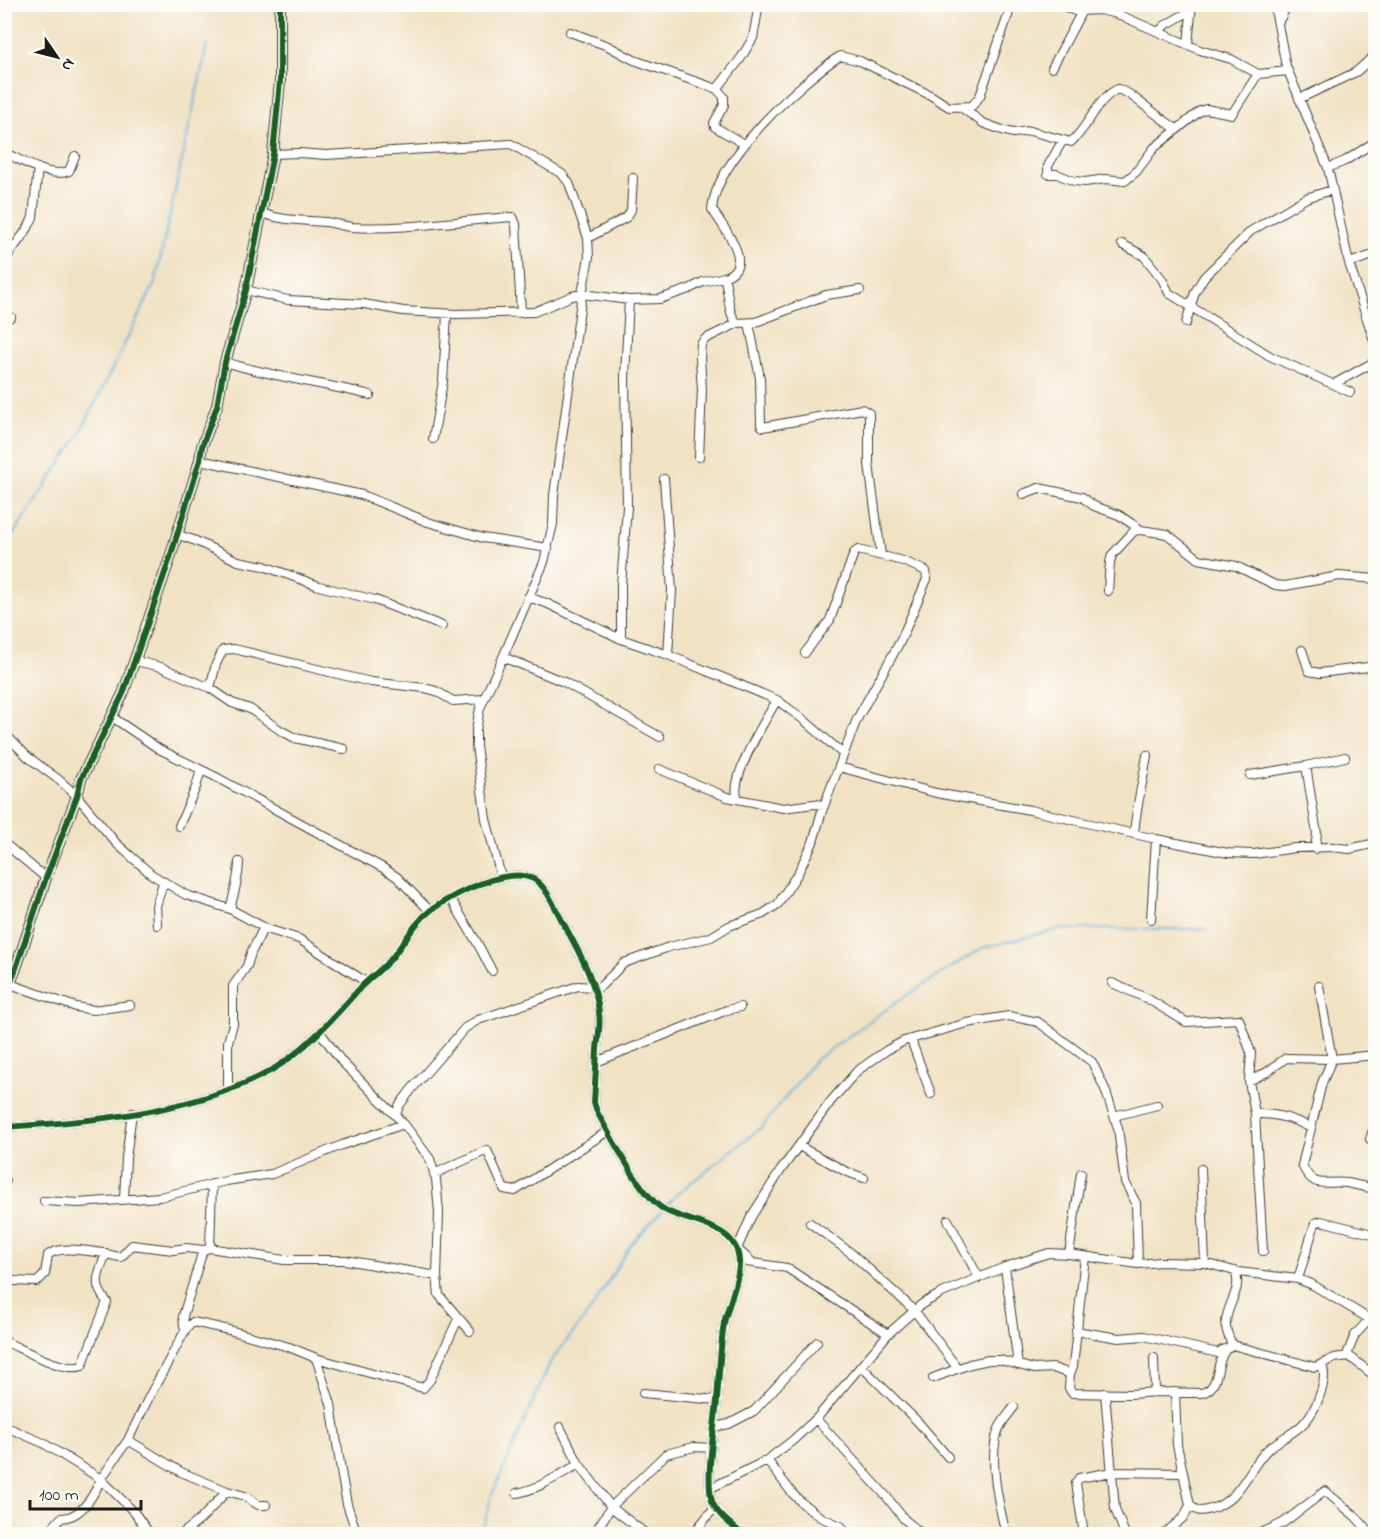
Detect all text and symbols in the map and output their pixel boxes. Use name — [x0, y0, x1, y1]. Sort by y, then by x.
north arrow — [27, 27, 87, 87]
text: N — [55, 53, 81, 76]
scale bar — [30, 1473, 141, 1511]
text: 100 m — [39, 1483, 79, 1509]

